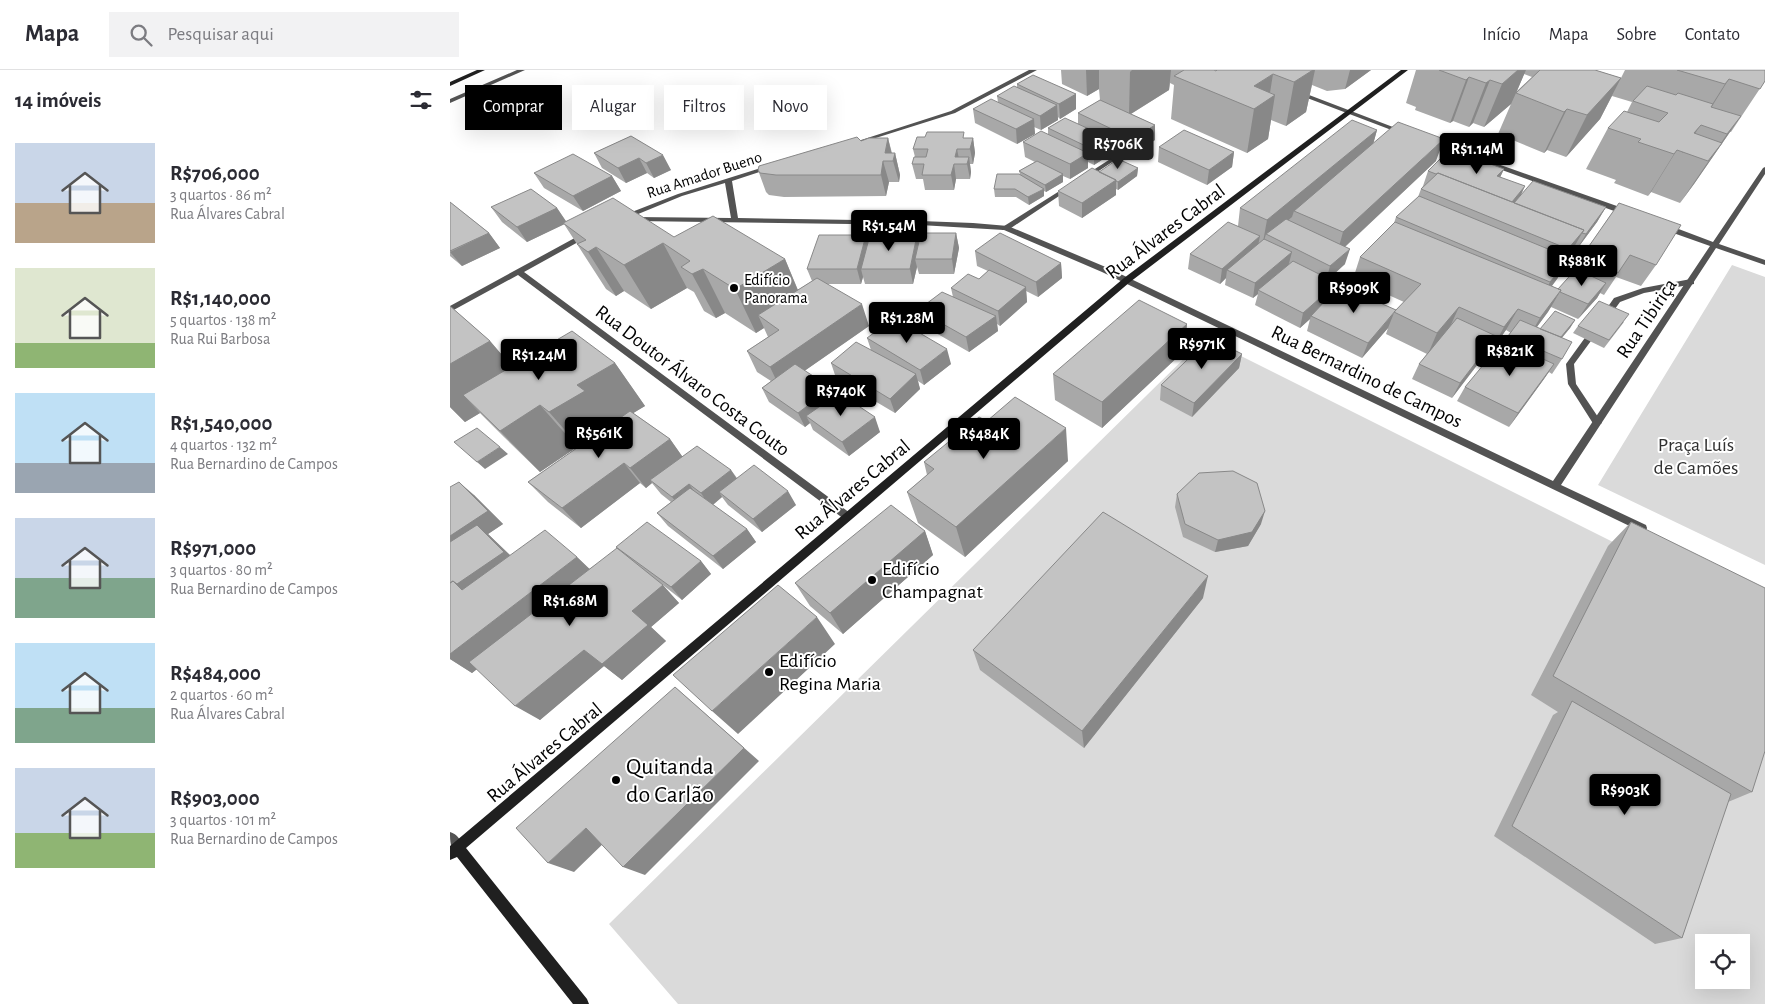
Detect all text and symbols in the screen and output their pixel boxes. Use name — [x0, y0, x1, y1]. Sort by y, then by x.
search box — [109, 12, 459, 57]
icon: search — [127, 21, 155, 49]
text: Mapa — [25, 22, 79, 46]
text: Pesquisar aqui — [167, 25, 274, 44]
text: Início — [1482, 26, 1521, 44]
text: Mapa — [1549, 26, 1589, 44]
text: Sobre — [1617, 26, 1657, 44]
text: Contato — [1685, 26, 1740, 44]
chip: Comprar — [465, 85, 562, 130]
chip: Alugar — [572, 85, 654, 130]
chip: Filtros — [664, 85, 744, 130]
chip: Novo — [754, 85, 827, 130]
icon: filters — [407, 86, 435, 114]
text: 14 imóveis — [15, 90, 101, 111]
pin: R$706K — [1077, 128, 1159, 170]
pin: R$1.14M — [1431, 132, 1523, 175]
text: R$706K — [1094, 136, 1142, 152]
text: R$1.14M — [1451, 141, 1503, 157]
street label: Rua Amador Bueno — [645, 149, 764, 201]
icon: home — [55, 163, 115, 223]
text: R$706,000 — [170, 163, 260, 184]
street label: Rua Álvares Cabral — [1102, 180, 1229, 283]
text: 3 quartos · 86 m² — [170, 187, 272, 203]
text: Rua Álvares Cabral — [170, 206, 285, 222]
pin: R$1.54M — [843, 210, 935, 252]
text: R$1.54M — [862, 218, 916, 234]
pin: R$881K — [1541, 244, 1623, 287]
text: R$881K — [1558, 253, 1606, 269]
place label: Edifício Panorama — [744, 272, 808, 306]
pin: R$909K — [1313, 272, 1395, 314]
street label: Rua Tibiriça — [1613, 275, 1681, 362]
text: R$909K — [1329, 280, 1379, 296]
marker: Edifício Panorama — [728, 282, 740, 294]
icon: home — [55, 288, 115, 348]
text: R$1,140,000 — [170, 288, 271, 309]
street label: Rua Doutor Álvaro Costa Couto — [592, 301, 794, 460]
pin: R$1.28M — [861, 302, 953, 344]
text: R$1.28M — [880, 310, 934, 326]
text: 5 quartos · 138 m² — [170, 312, 276, 328]
street label: Rua Bernardino de Campos — [1268, 322, 1465, 432]
pin: R$971K — [1161, 328, 1243, 370]
text: Rua Rui Barbosa — [170, 331, 270, 347]
pin: R$821K — [1469, 334, 1551, 377]
text: R$971K — [1179, 336, 1225, 352]
pin: R$1.24M — [493, 338, 585, 381]
text: R$821K — [1486, 343, 1534, 359]
text: R$1.24M — [512, 347, 566, 363]
pin: R$740K — [800, 374, 882, 417]
text: R$740K — [816, 383, 866, 399]
icon: home — [55, 413, 115, 473]
text: R$1,540,000 — [170, 413, 272, 434]
pin: R$561K — [558, 416, 640, 459]
pin: R$484K — [943, 418, 1025, 460]
text: R$561K — [576, 425, 622, 441]
text: R$484K — [959, 426, 1009, 442]
street label: Rua Álvares Cabral — [791, 435, 914, 544]
park label: Praça Luís de Camões — [1654, 435, 1738, 478]
text: 4 quartos · 132 m² — [170, 437, 277, 453]
text: Rua Bernardino de Campos — [170, 456, 338, 472]
icon: home — [55, 538, 115, 598]
text: R$971,000 — [170, 538, 256, 559]
place label: Edifício Champagnat — [882, 559, 984, 602]
text: 3 quartos · 80 m² — [170, 562, 273, 578]
marker: Edifício Champagnat — [866, 574, 878, 586]
text: Rua Bernardino de Campos — [170, 581, 338, 597]
pin: R$1.68M — [524, 584, 616, 627]
text: R$1.68M — [543, 593, 597, 609]
place label: Edifício Regina Maria — [779, 651, 881, 694]
icon: home — [55, 663, 115, 723]
text: R$484,000 — [170, 663, 261, 684]
marker: Edifício Regina Maria — [763, 666, 775, 678]
text: 2 quartos · 60 m² — [170, 687, 273, 703]
street label: Rua Álvares Cabral — [483, 698, 606, 807]
text: Rua Álvares Cabral — [170, 706, 285, 722]
place label: Quitanda do Carlão — [626, 755, 714, 807]
marker: Quitanda do Carlão — [610, 774, 622, 786]
pin: R$903K — [1584, 774, 1666, 816]
text: R$903K — [1601, 782, 1649, 798]
icon: home — [55, 788, 115, 848]
text: R$903,000 — [170, 788, 260, 809]
text: 3 quartos · 101 m² — [170, 812, 276, 828]
text: Rua Bernardino de Campos — [170, 831, 338, 847]
map controls — [1695, 934, 1750, 989]
button: locate — [1695, 934, 1750, 989]

